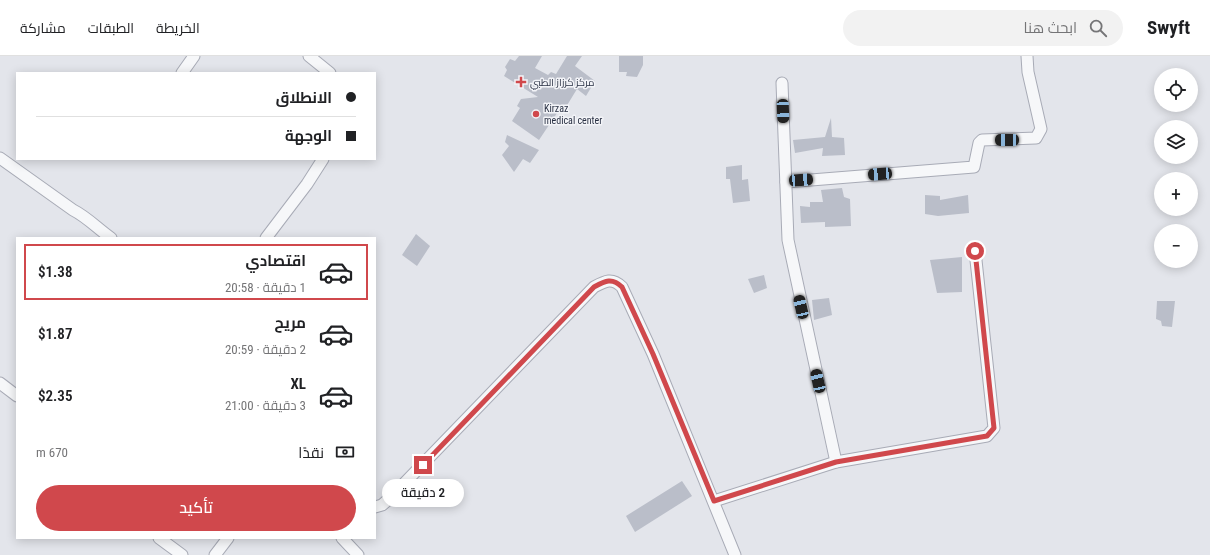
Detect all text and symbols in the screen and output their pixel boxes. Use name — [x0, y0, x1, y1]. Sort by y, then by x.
search box — [843, 10, 1123, 46]
text: Swyft — [1147, 16, 1190, 39]
icon: search — [1087, 17, 1109, 39]
text: ابحث هنا — [1024, 19, 1077, 37]
text: مشاركة — [20, 20, 66, 36]
text: الطبقات — [88, 20, 134, 36]
text: الخريطة — [156, 20, 200, 36]
map controls — [1154, 68, 1198, 268]
button: locate — [1154, 68, 1198, 112]
marker: مركز كرزاز الطبي — [515, 76, 527, 88]
place label: مركز كرزاز الطبي — [530, 77, 595, 90]
text: الانطلاق — [276, 89, 332, 107]
car — [777, 99, 789, 123]
place label: Kirzaz medical center — [544, 103, 602, 126]
marker: Kirzaz medical center — [531, 109, 541, 119]
button: layers — [1154, 120, 1198, 164]
text: الوجهة — [285, 127, 332, 145]
car — [995, 134, 1019, 146]
car — [868, 167, 892, 181]
button: + — [1154, 172, 1198, 216]
car — [789, 173, 813, 187]
button: − — [1154, 224, 1198, 268]
route start — [966, 242, 984, 260]
text: اقتصادي — [246, 252, 306, 270]
icon: car — [318, 254, 354, 290]
text: $1.38 — [38, 263, 72, 281]
text: 1 دقيقة · 20:58 — [225, 280, 306, 295]
car — [792, 294, 810, 320]
text: مريح — [274, 314, 306, 332]
icon: car — [318, 316, 354, 352]
text: $1.87 — [38, 325, 72, 343]
text: 2 دقيقة · 20:59 — [225, 342, 306, 357]
car — [809, 368, 827, 394]
text: XL — [290, 375, 306, 393]
icon: car — [318, 378, 354, 414]
text: $2.35 — [38, 387, 72, 405]
text: 3 دقيقة · 21:00 — [225, 398, 306, 413]
icon: cash — [334, 441, 356, 463]
text: نقدًا — [298, 444, 324, 462]
text: 670 m — [36, 445, 68, 460]
route end — [414, 456, 432, 474]
callout: 2 دقيقة — [382, 479, 464, 507]
button: تأكيد — [36, 485, 356, 531]
text: 2 دقيقة — [401, 485, 445, 500]

